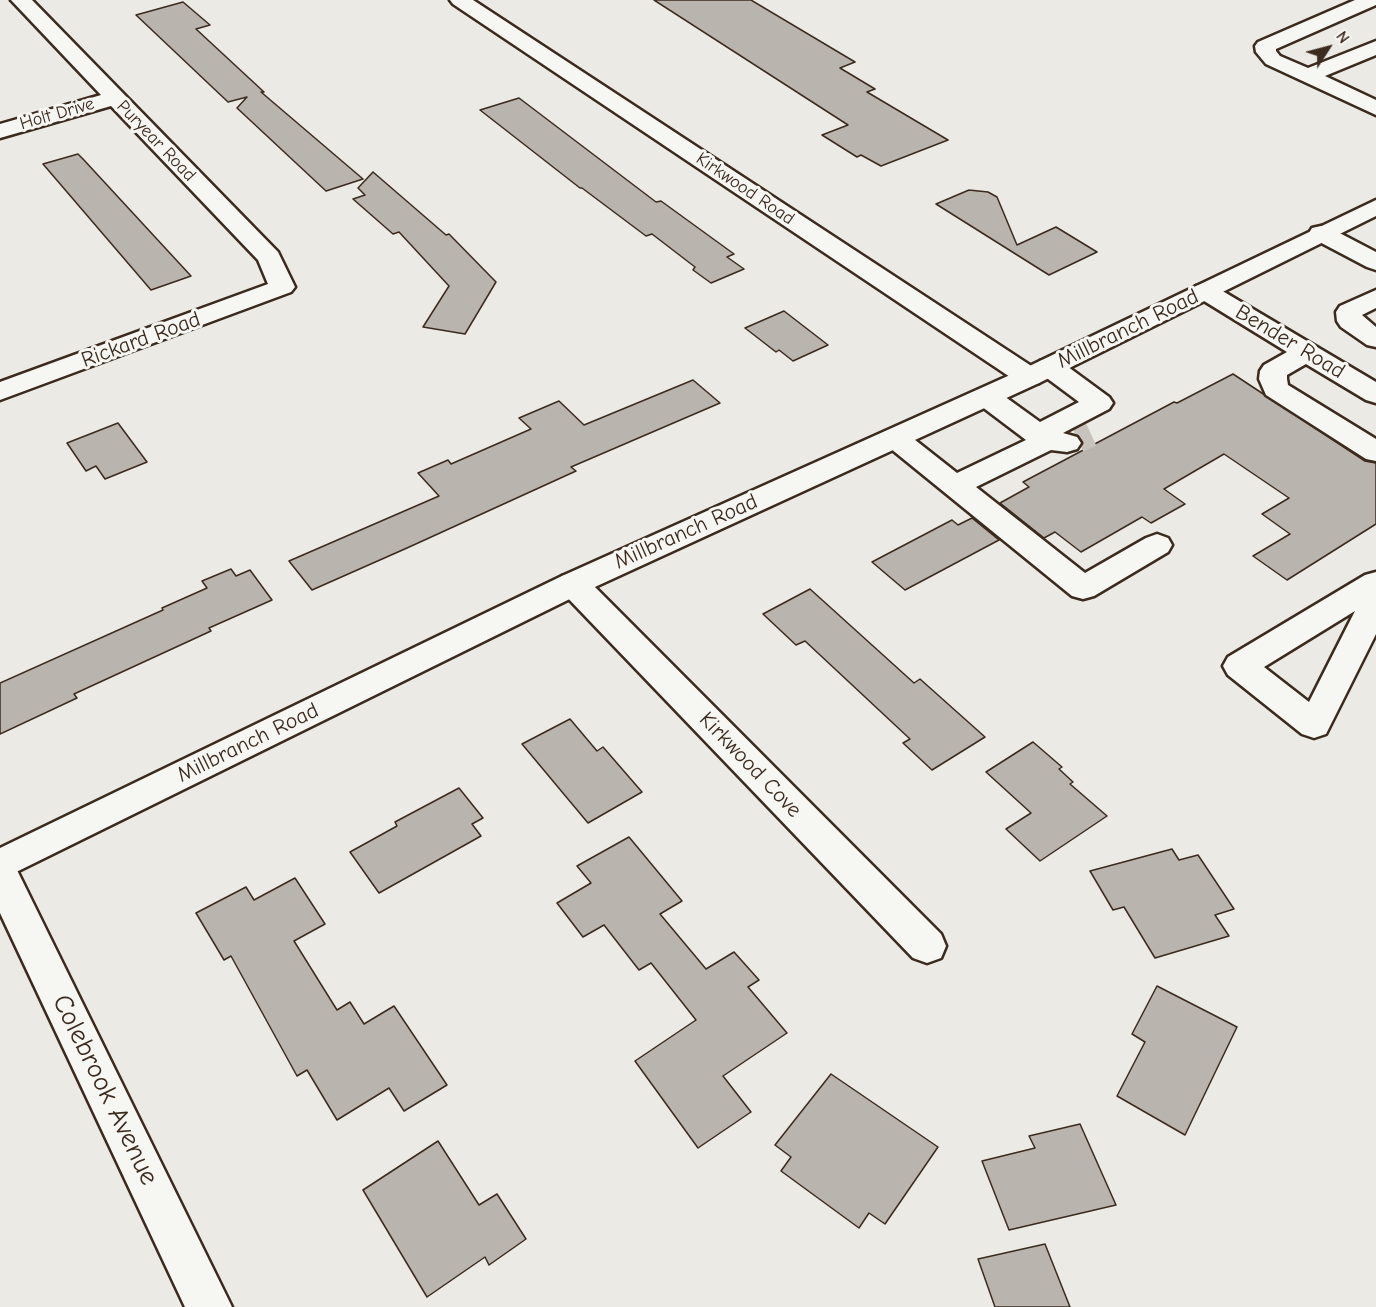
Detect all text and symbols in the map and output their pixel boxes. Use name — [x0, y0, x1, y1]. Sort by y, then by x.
north arrow — [1298, 18, 1358, 78]
text: N — [1332, 28, 1353, 47]
street label: Holt Drive — [17, 93, 97, 135]
street label: Puryear Road — [112, 96, 200, 186]
street label: Kirkwood Road — [692, 148, 798, 230]
street label: Millbranch Road — [1053, 283, 1203, 375]
street label: Bender Road — [1230, 299, 1350, 385]
street label: Rickard Road — [78, 306, 204, 374]
street label: Millbranch Road — [610, 489, 762, 575]
street label: Millbranch Road — [173, 697, 323, 789]
street label: Kirkwood Cove — [693, 707, 807, 823]
street label: Colebrook Avenue — [45, 989, 165, 1191]

